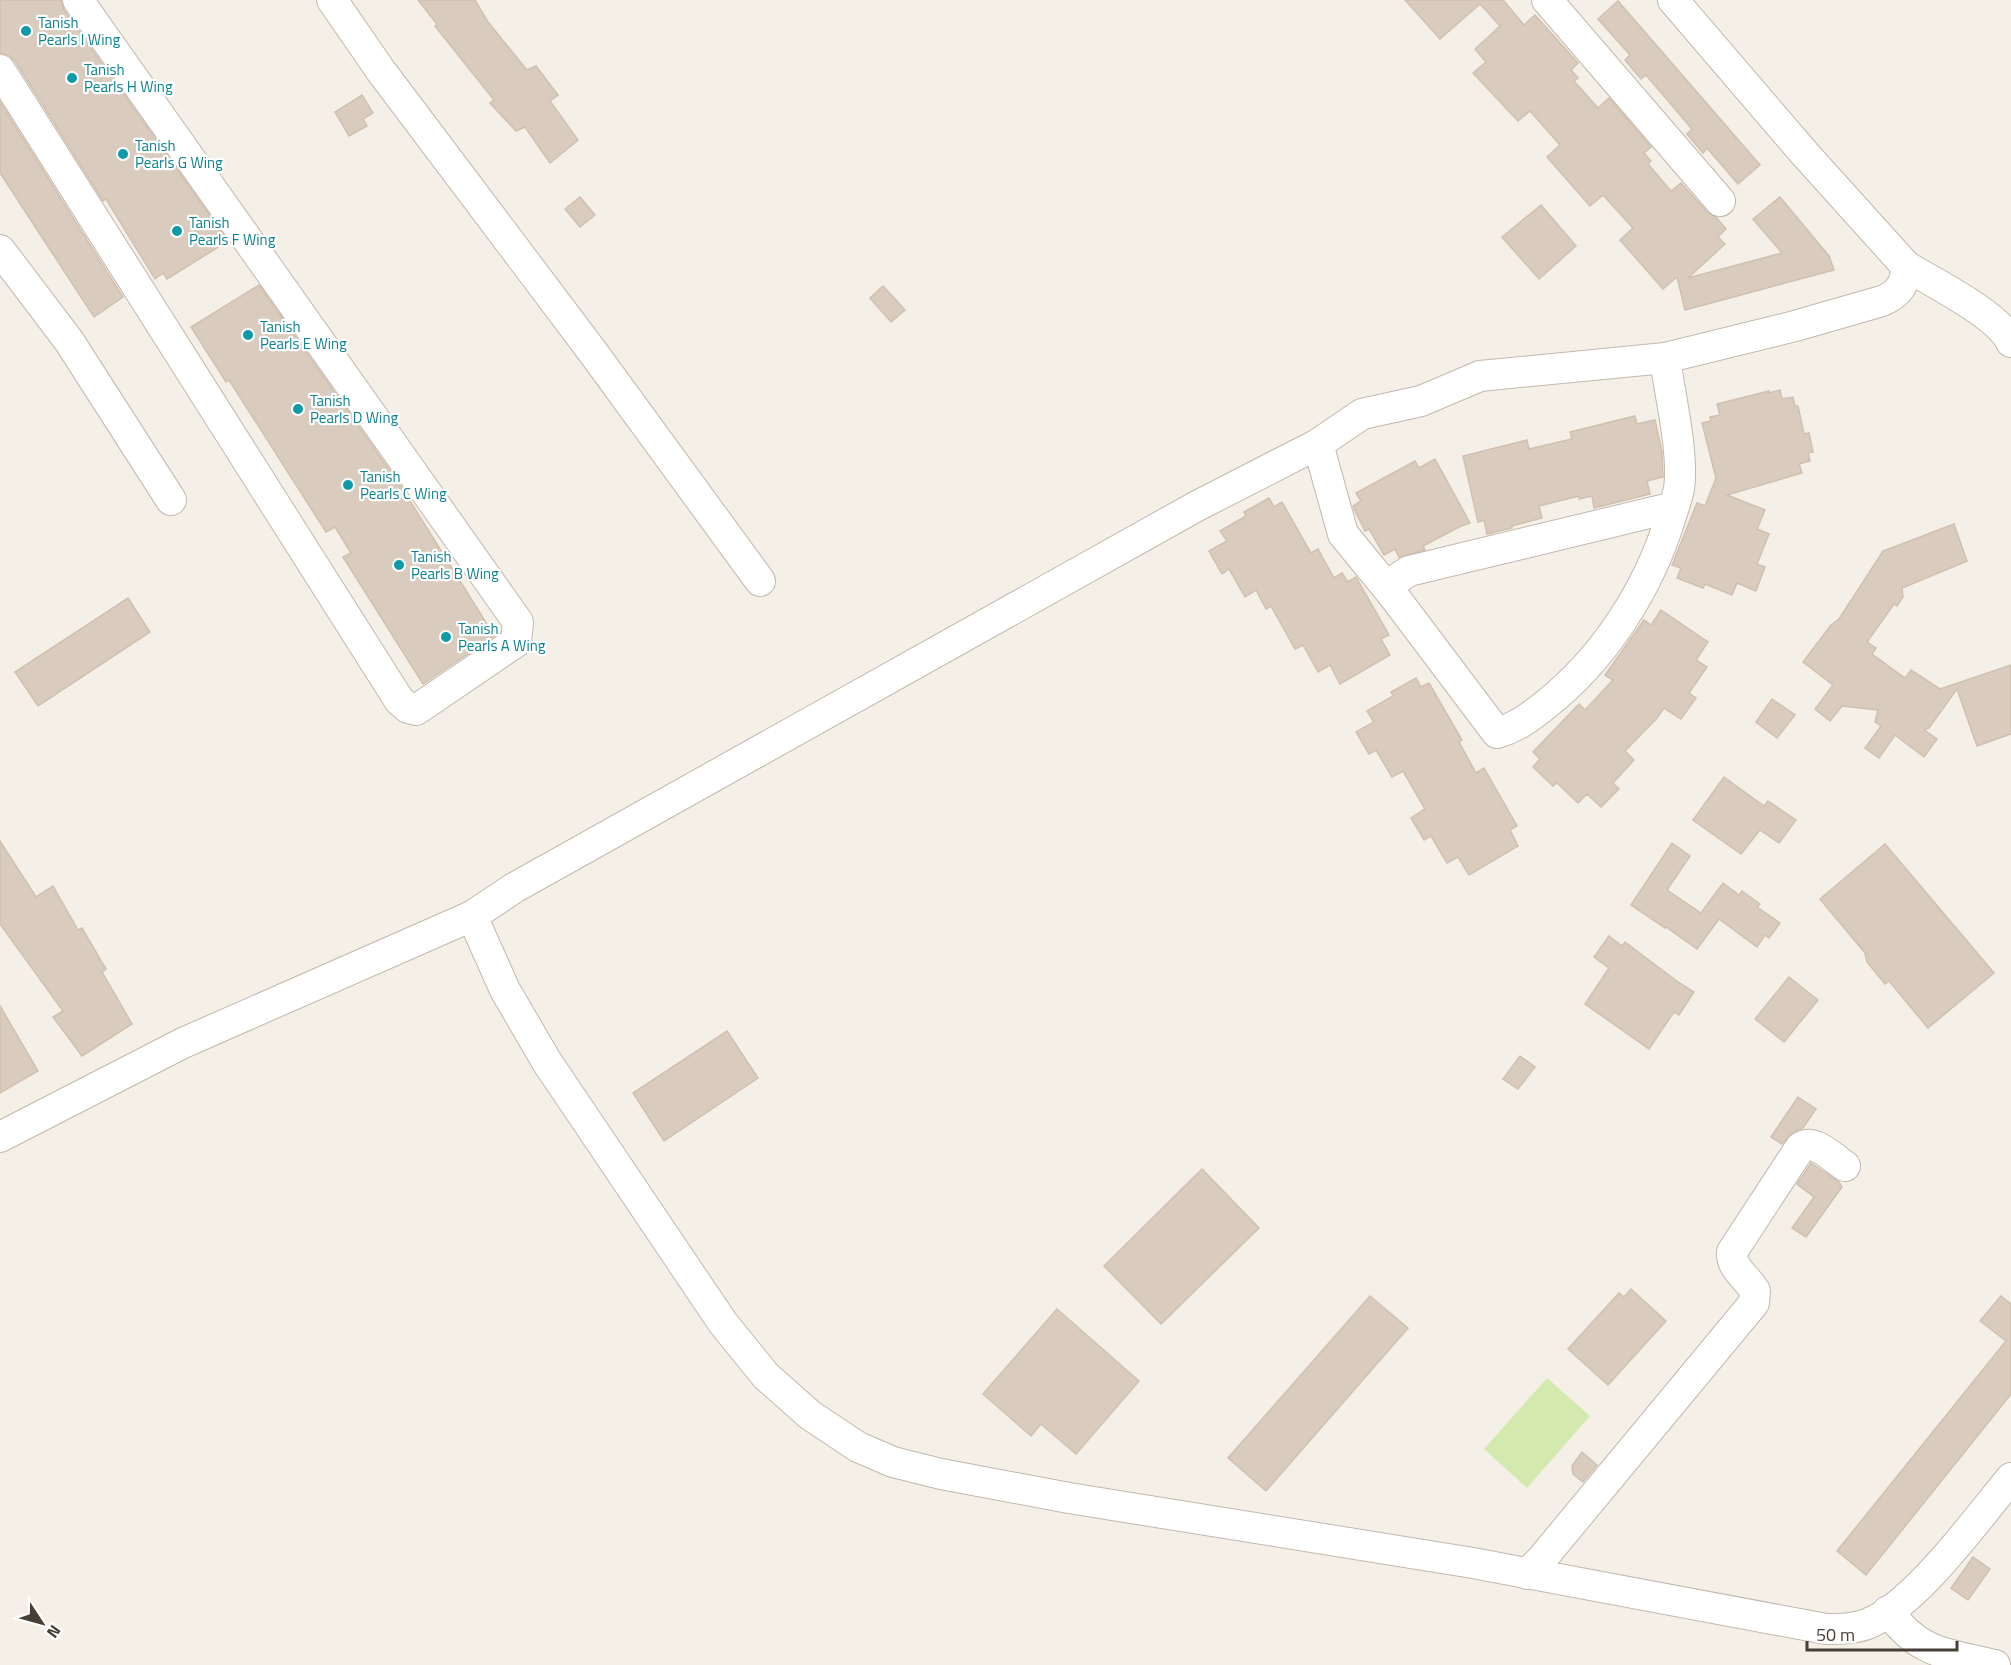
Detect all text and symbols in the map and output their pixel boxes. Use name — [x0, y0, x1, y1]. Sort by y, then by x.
place label: Tanish Pearls I Wing — [38, 11, 120, 51]
marker: Tanish Pearls I Wing — [19, 24, 33, 38]
place label: Tanish Pearls H Wing — [84, 58, 173, 98]
marker: Tanish Pearls H Wing — [65, 71, 79, 85]
place label: Tanish Pearls G Wing — [135, 134, 223, 174]
marker: Tanish Pearls G Wing — [116, 147, 130, 161]
place label: Tanish Pearls F Wing — [189, 211, 276, 251]
marker: Tanish Pearls F Wing — [170, 224, 184, 238]
place label: Tanish Pearls E Wing — [260, 315, 347, 355]
marker: Tanish Pearls E Wing — [241, 328, 255, 342]
place label: Tanish Pearls D Wing — [310, 389, 398, 429]
marker: Tanish Pearls D Wing — [291, 402, 305, 416]
place label: Tanish Pearls C Wing — [360, 465, 447, 505]
marker: Tanish Pearls C Wing — [341, 478, 355, 492]
place label: Tanish Pearls B Wing — [411, 545, 499, 585]
marker: Tanish Pearls B Wing — [392, 558, 406, 572]
place label: Tanish Pearls A Wing — [458, 617, 546, 657]
marker: Tanish Pearls A Wing — [439, 630, 453, 644]
north arrow — [12, 1593, 72, 1653]
scale bar — [1807, 1614, 1957, 1652]
text: N — [41, 1620, 67, 1643]
text: 50 m — [1816, 1621, 1855, 1648]

